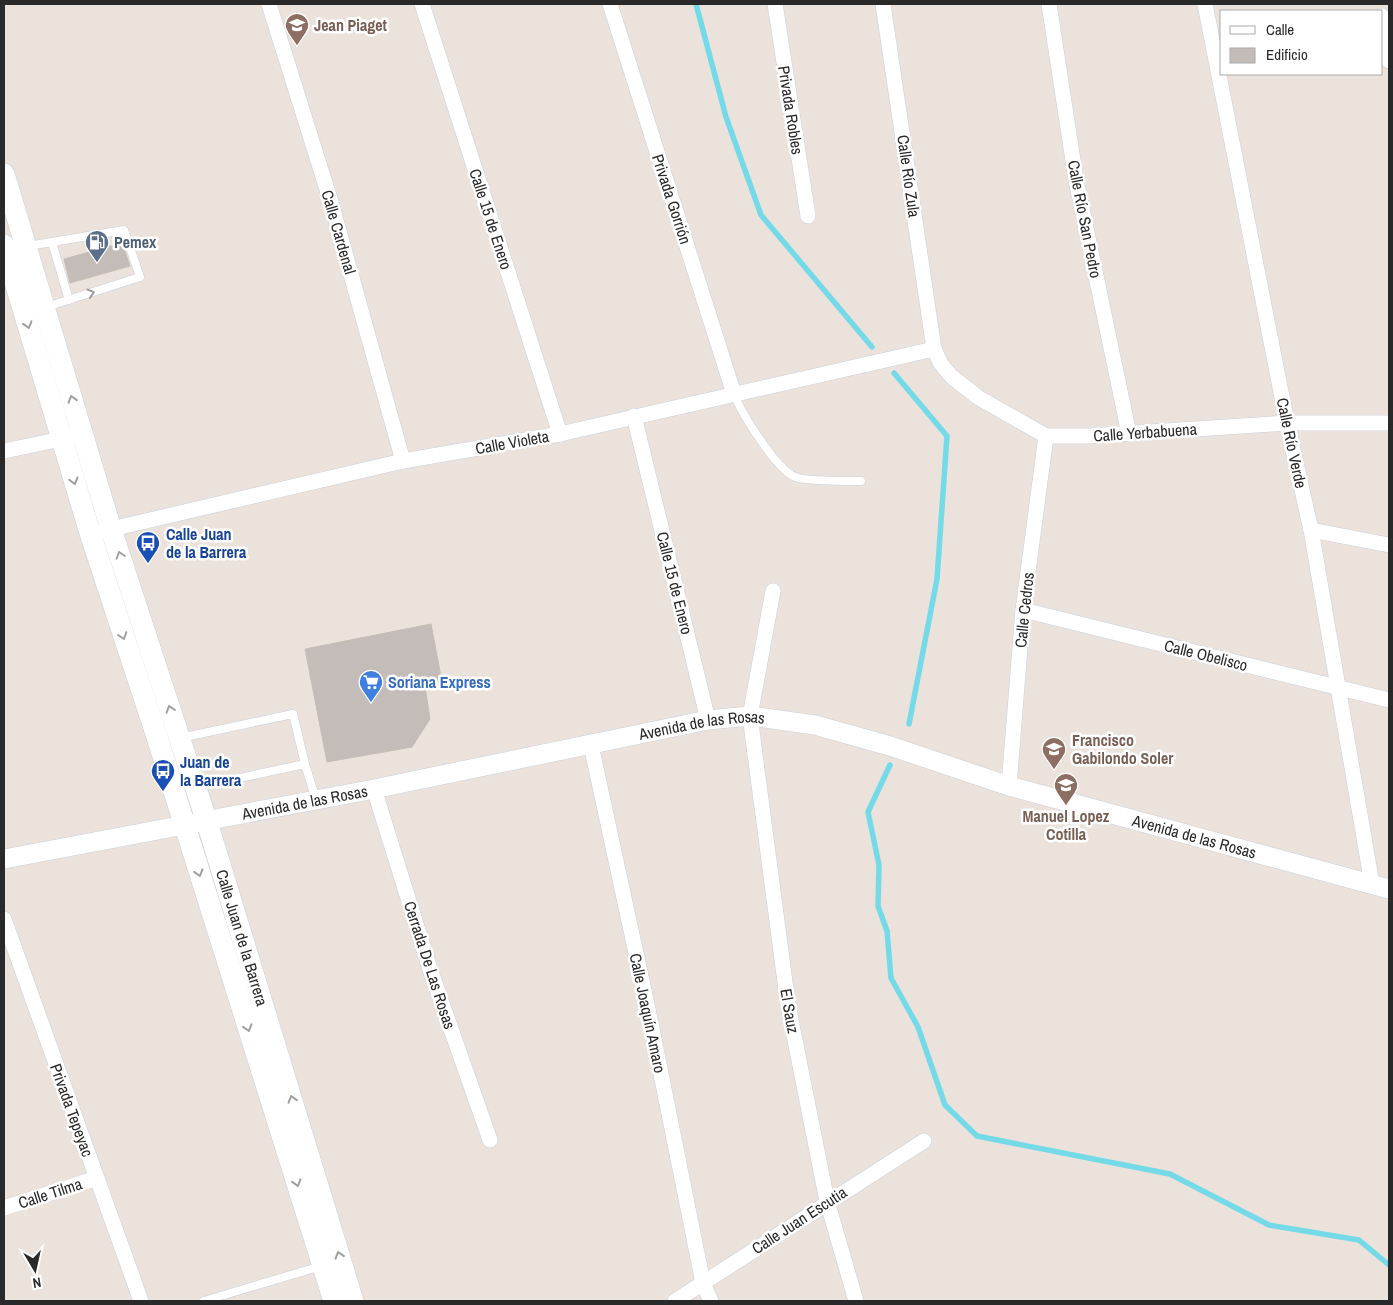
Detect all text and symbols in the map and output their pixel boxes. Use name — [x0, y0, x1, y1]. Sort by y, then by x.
legend — [1220, 10, 1383, 75]
school or university icon: Jean Piaget — [284, 12, 310, 46]
place label: Jean Piaget — [314, 14, 388, 36]
text: Calle — [1266, 19, 1294, 40]
text: Edificio — [1266, 44, 1308, 65]
street label: Privada Robles — [773, 64, 809, 156]
street label: Calle Río Zula — [892, 133, 926, 219]
street label: Privada Gorrión — [647, 151, 697, 247]
street label: Calle Río San Pedro — [1063, 158, 1107, 280]
street label: Calle 15 de Enero — [464, 166, 518, 272]
street label: Calle Cardenal — [316, 187, 362, 277]
fuel station icon: Pemex — [84, 229, 110, 263]
place label: Pemex — [114, 231, 157, 253]
one-way arrow — [86, 288, 95, 298]
one-way arrow — [23, 320, 33, 329]
one-way arrow — [68, 395, 78, 404]
street label: Calle Río Verde — [1272, 396, 1312, 490]
street label: Calle Yerbabuena — [1092, 417, 1198, 447]
street label: Calle Violeta — [474, 425, 551, 459]
one-way arrow — [69, 476, 79, 484]
place label: Calle Juan de la Barrera — [166, 523, 247, 563]
street label: Calle 15 de Enero — [652, 529, 698, 637]
bus stop icon: Calle Juan de la Barrera — [135, 530, 161, 564]
one-way arrow — [115, 551, 125, 559]
street label: Calle Cedros — [1009, 571, 1039, 649]
one-way arrow — [118, 631, 128, 639]
street label: Calle Obelisco — [1162, 634, 1250, 676]
supermarket icon: Soriana Express — [358, 669, 384, 703]
place label: Soriana Express — [388, 671, 491, 693]
street label: Avenida de las Rosas — [636, 705, 766, 745]
one-way arrow — [165, 706, 175, 714]
place label: Francisco Gabilondo Soler — [1072, 729, 1174, 769]
school or university icon: Francisco Gabilondo Soler — [1041, 736, 1067, 770]
place label: Juan de la Barrera — [180, 751, 242, 791]
bus stop icon: Juan de la Barrera — [150, 758, 176, 792]
school or university icon: Manuel Lopez Cotilla — [1053, 772, 1079, 806]
street label: Avenida de las Rosas — [239, 779, 369, 825]
place label: Manuel Lopez Cotilla — [1023, 805, 1110, 845]
street label: Avenida de las Rosas — [1129, 809, 1259, 864]
street label: Calle Juan de la Barrera — [211, 867, 274, 1009]
one-way arrow — [194, 868, 204, 877]
street label: Cerrada De Las Rosas — [399, 898, 461, 1032]
street label: Calle Joaquín Amaro — [625, 951, 671, 1075]
street label: El Sauz — [775, 987, 805, 1036]
one-way arrow — [242, 1023, 252, 1032]
street label: Privada Tepeyac — [45, 1060, 99, 1160]
one-way arrow — [287, 1096, 297, 1104]
street label: Calle Tilma — [15, 1172, 85, 1214]
one-way arrow — [291, 1178, 301, 1187]
street label: Calle Juan Escutia — [747, 1181, 851, 1259]
north arrow — [10, 1245, 60, 1295]
one-way arrow — [334, 1251, 344, 1259]
text: N — [32, 1273, 43, 1292]

